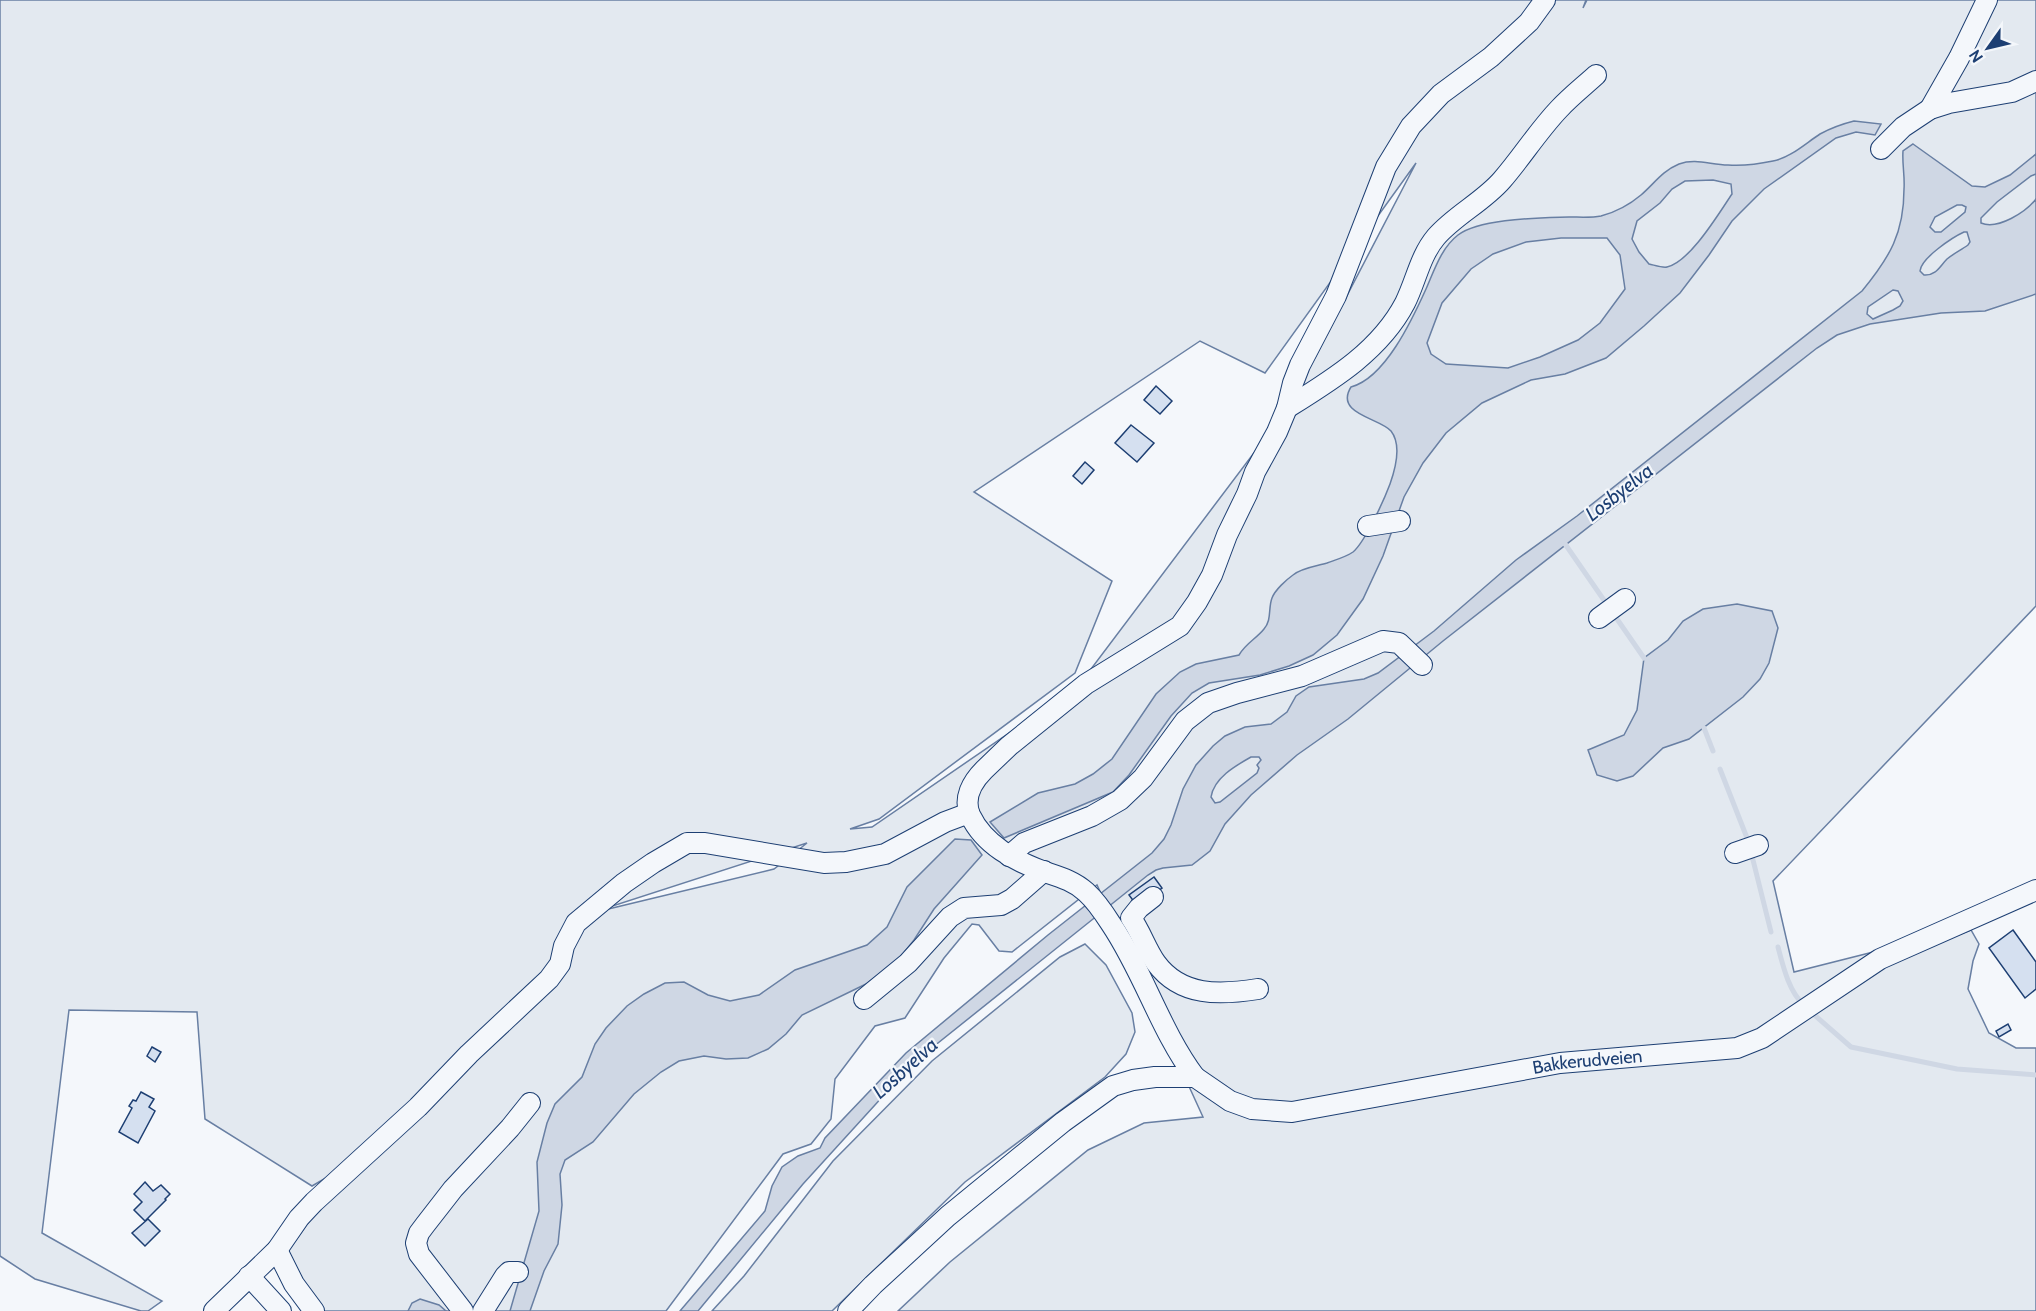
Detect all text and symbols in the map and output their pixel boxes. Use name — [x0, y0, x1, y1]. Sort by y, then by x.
north arrow — [1958, 18, 2018, 78]
text: N — [1965, 46, 1987, 66]
water label: Losbyelva — [1580, 458, 1658, 526]
water label: Losbyelva — [867, 1032, 943, 1104]
street label: Bakkerudveien — [1531, 1045, 1643, 1079]

